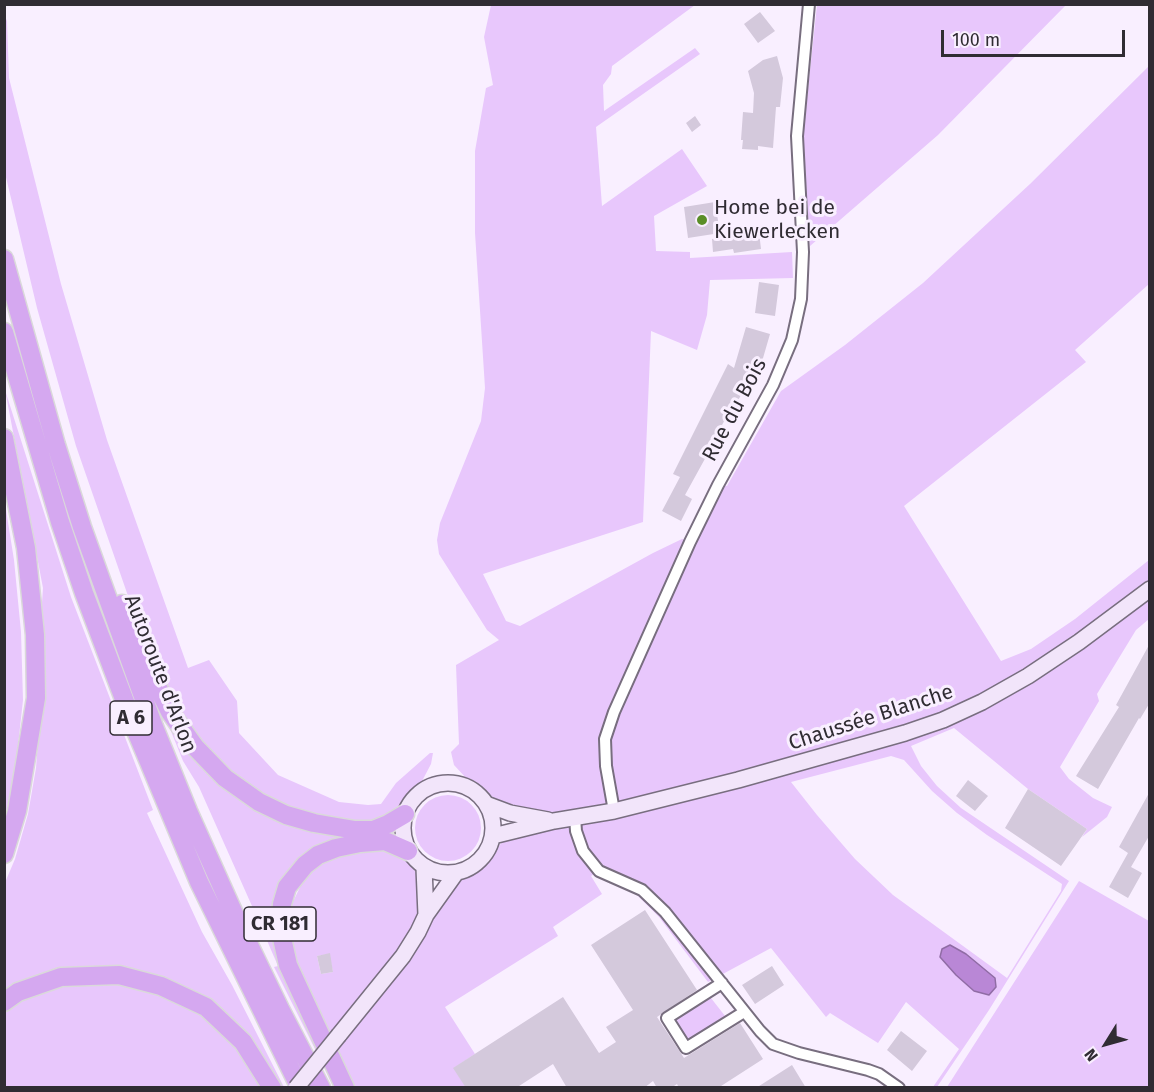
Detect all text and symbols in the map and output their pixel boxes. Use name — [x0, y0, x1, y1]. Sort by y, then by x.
scale bar — [944, 18, 1128, 56]
text: 100 m — [952, 29, 1000, 51]
place label: Home bei de Kiewerlecken — [714, 195, 840, 245]
marker: Home bei de Kiewerlecken — [695, 213, 709, 227]
street label: Rue du Bois — [697, 354, 773, 466]
street label: Autoroute d'Arlon — [118, 591, 202, 757]
street label: Chaussée Blanche — [785, 679, 957, 757]
road number: A 6 — [110, 701, 152, 735]
road number: CR 181 — [244, 907, 316, 941]
north arrow — [1076, 1014, 1136, 1074]
text: N — [1080, 1045, 1102, 1065]

